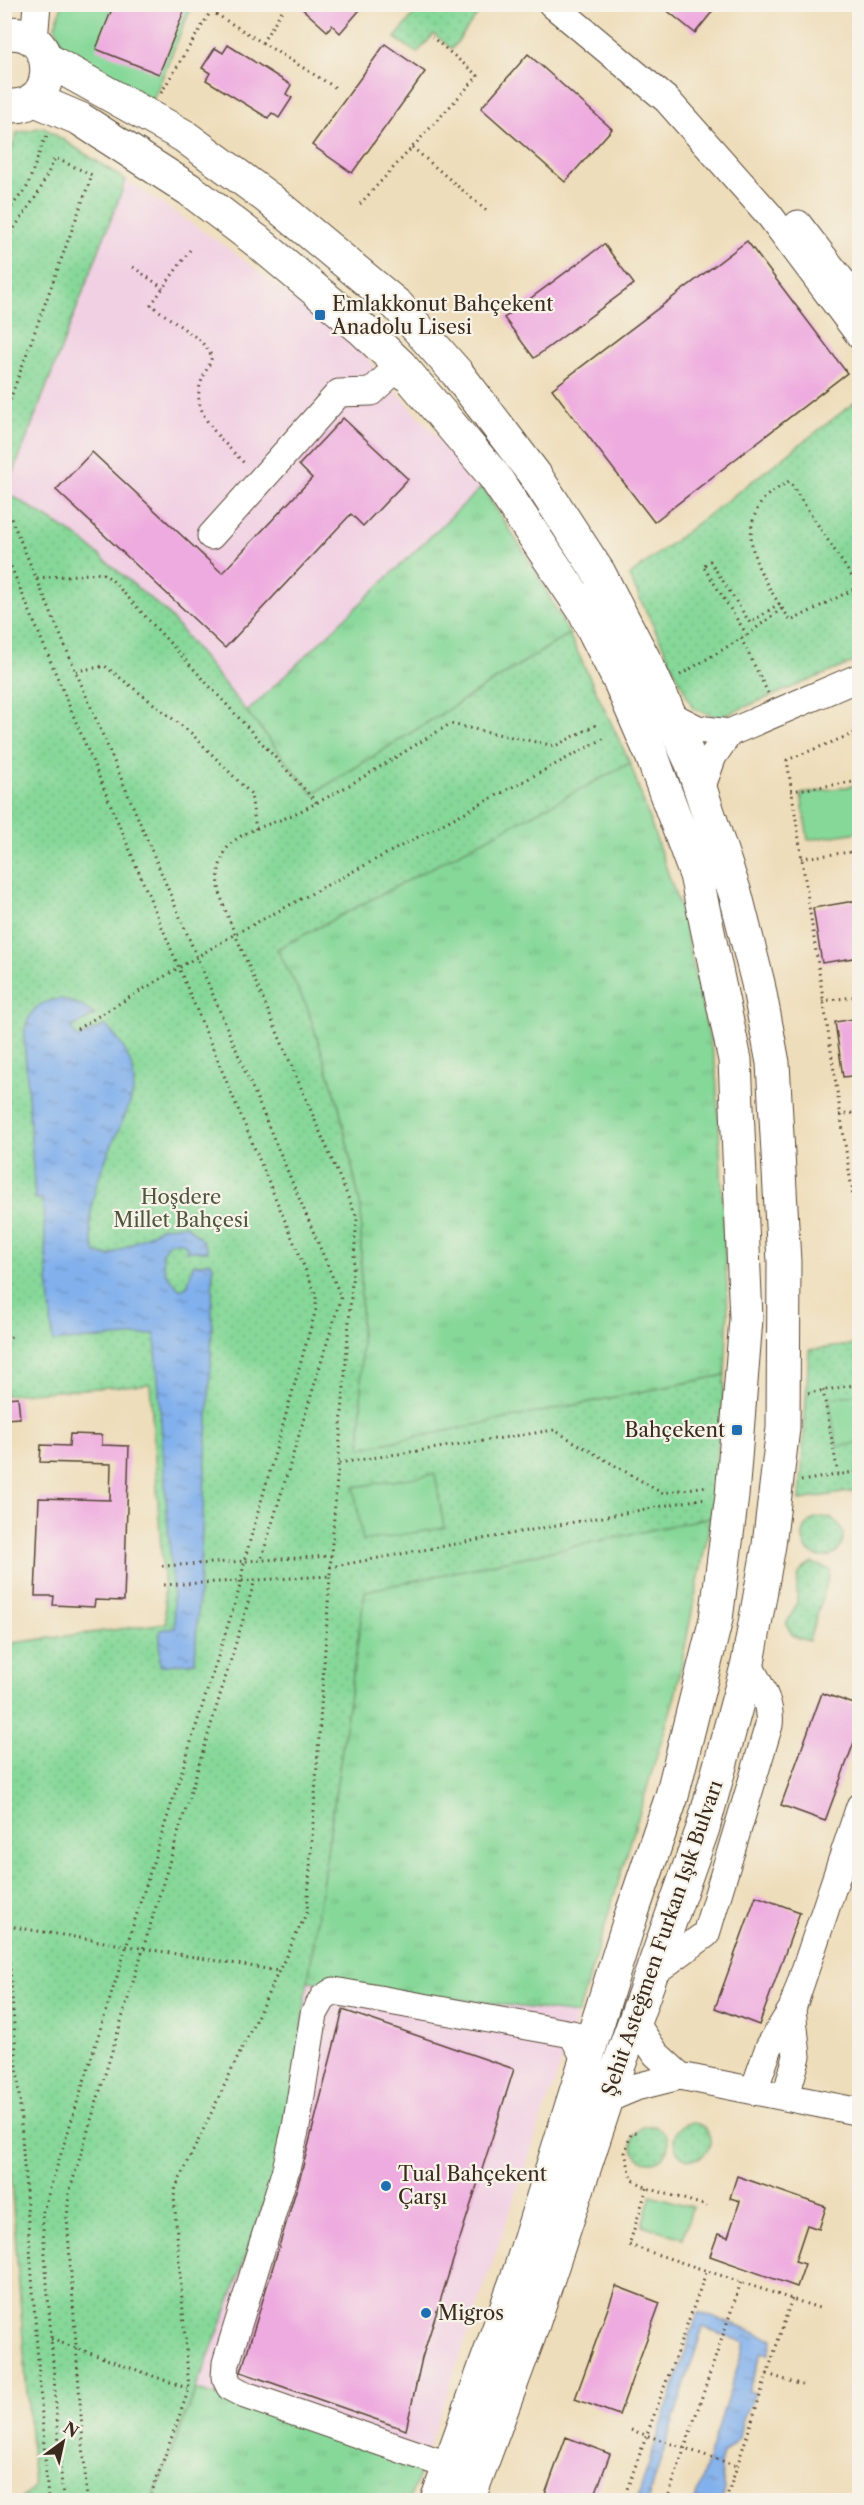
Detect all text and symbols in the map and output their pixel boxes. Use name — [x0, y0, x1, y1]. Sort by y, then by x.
place label: Emlakkonut Bahçekent Anadolu Lisesi — [331, 292, 553, 339]
marker: Emlakkonut Bahçekent Anadolu Lisesi — [313, 308, 327, 322]
park label: Hoşdere Millet Bahçesi — [113, 1185, 249, 1232]
place label: Bahçekent — [625, 1418, 725, 1442]
marker: Bahçekent — [730, 1423, 744, 1437]
street label: Şehit Asteğmen Furkan Işık Bulvarı — [597, 1777, 727, 2099]
place label: Tual Bahçekent Çarşı — [398, 2162, 547, 2209]
marker: Tual Bahçekent Çarşı — [379, 2179, 393, 2193]
place label: Migros — [438, 2301, 504, 2325]
marker: Migros — [419, 2306, 433, 2320]
north arrow — [33, 2412, 93, 2472]
text: N — [60, 2417, 83, 2442]

